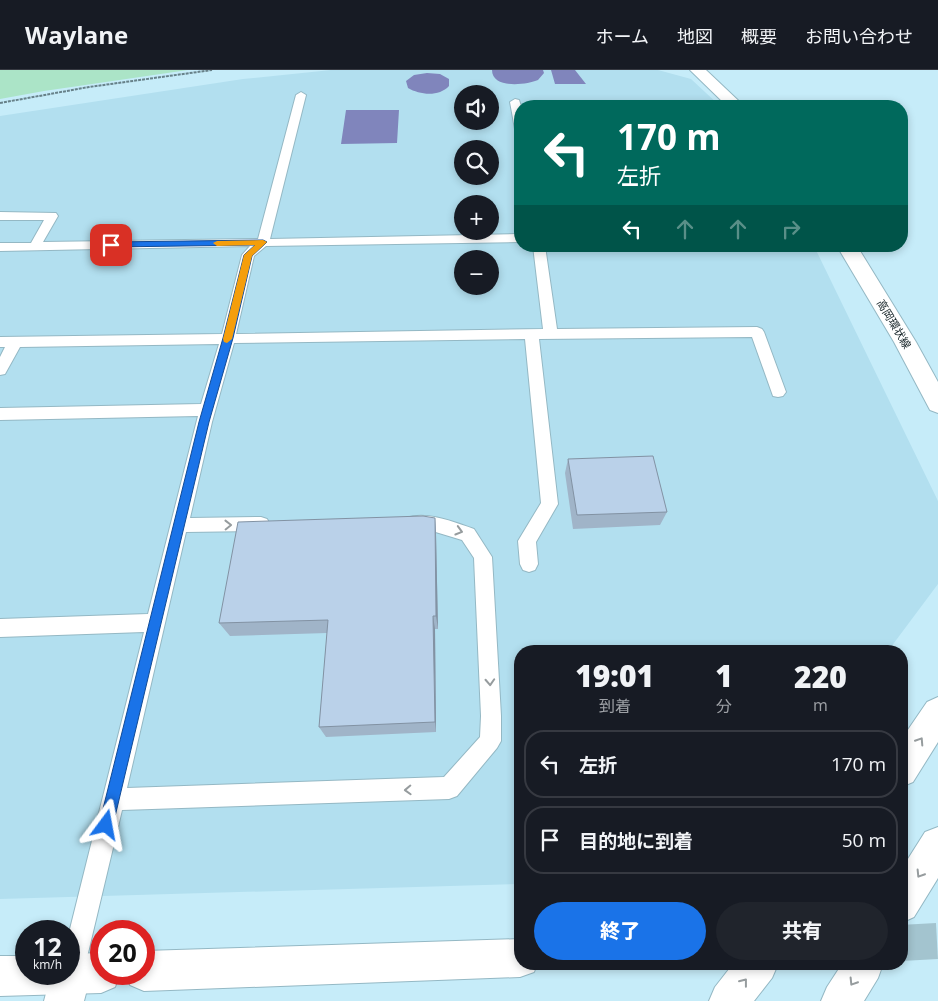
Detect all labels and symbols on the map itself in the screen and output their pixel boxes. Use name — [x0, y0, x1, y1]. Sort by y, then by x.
pin — [90, 224, 132, 266]
street label: 高岡環状線 — [874, 296, 915, 351]
one-way arrow — [224, 520, 232, 530]
one-way arrow — [454, 526, 463, 536]
one-way arrow — [484, 679, 495, 687]
one-way arrow — [913, 738, 923, 747]
one-way arrow — [404, 784, 412, 795]
position arrow — [79, 798, 131, 850]
one-way arrow — [916, 869, 926, 878]
speed limit sign: 20 — [90, 920, 155, 985]
one-way arrow — [850, 977, 859, 986]
one-way arrow — [738, 979, 746, 988]

